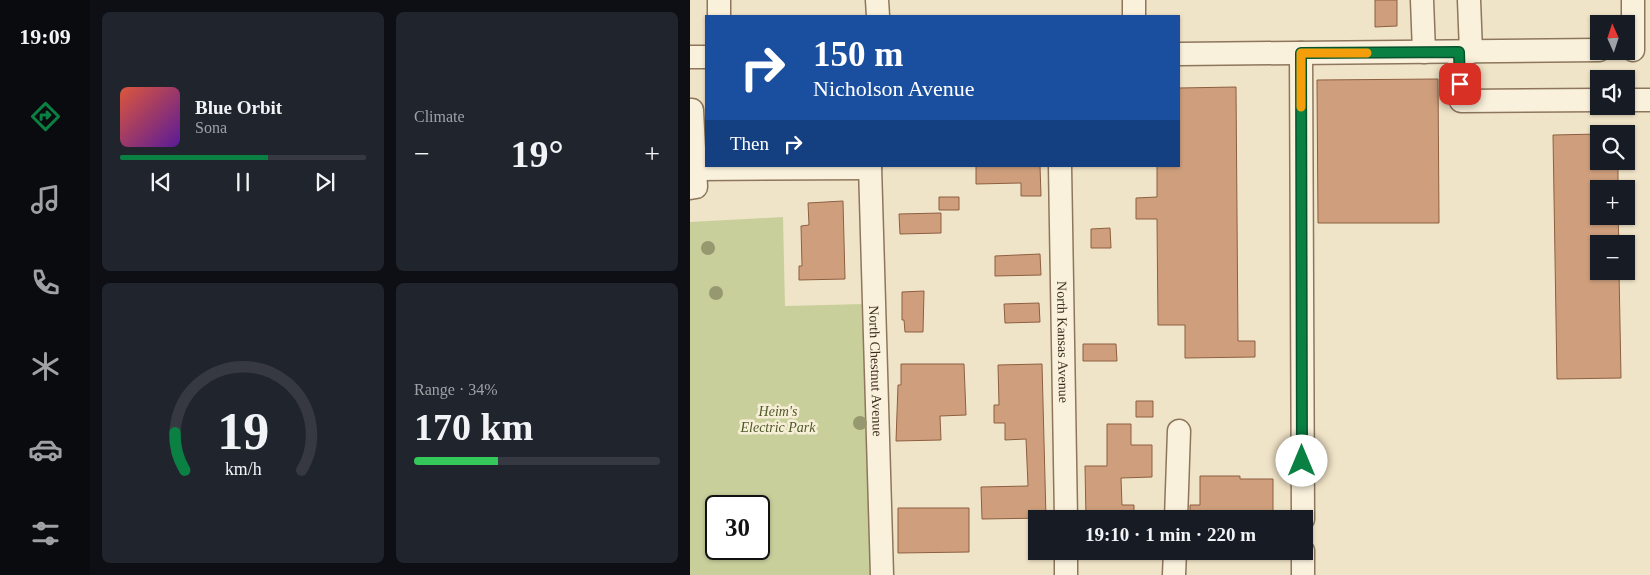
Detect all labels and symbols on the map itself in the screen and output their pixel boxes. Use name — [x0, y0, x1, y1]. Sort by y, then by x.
north arrow — [1590, 15, 1635, 60]
pin — [1439, 63, 1481, 105]
street label: North Kansas Avenue — [1054, 281, 1072, 403]
street label: North Chestnut Avenue — [867, 305, 885, 437]
park label: Heim's Electric Park — [739, 404, 816, 435]
position arrow — [1275, 434, 1327, 486]
speed limit sign: 30 — [705, 495, 770, 560]

